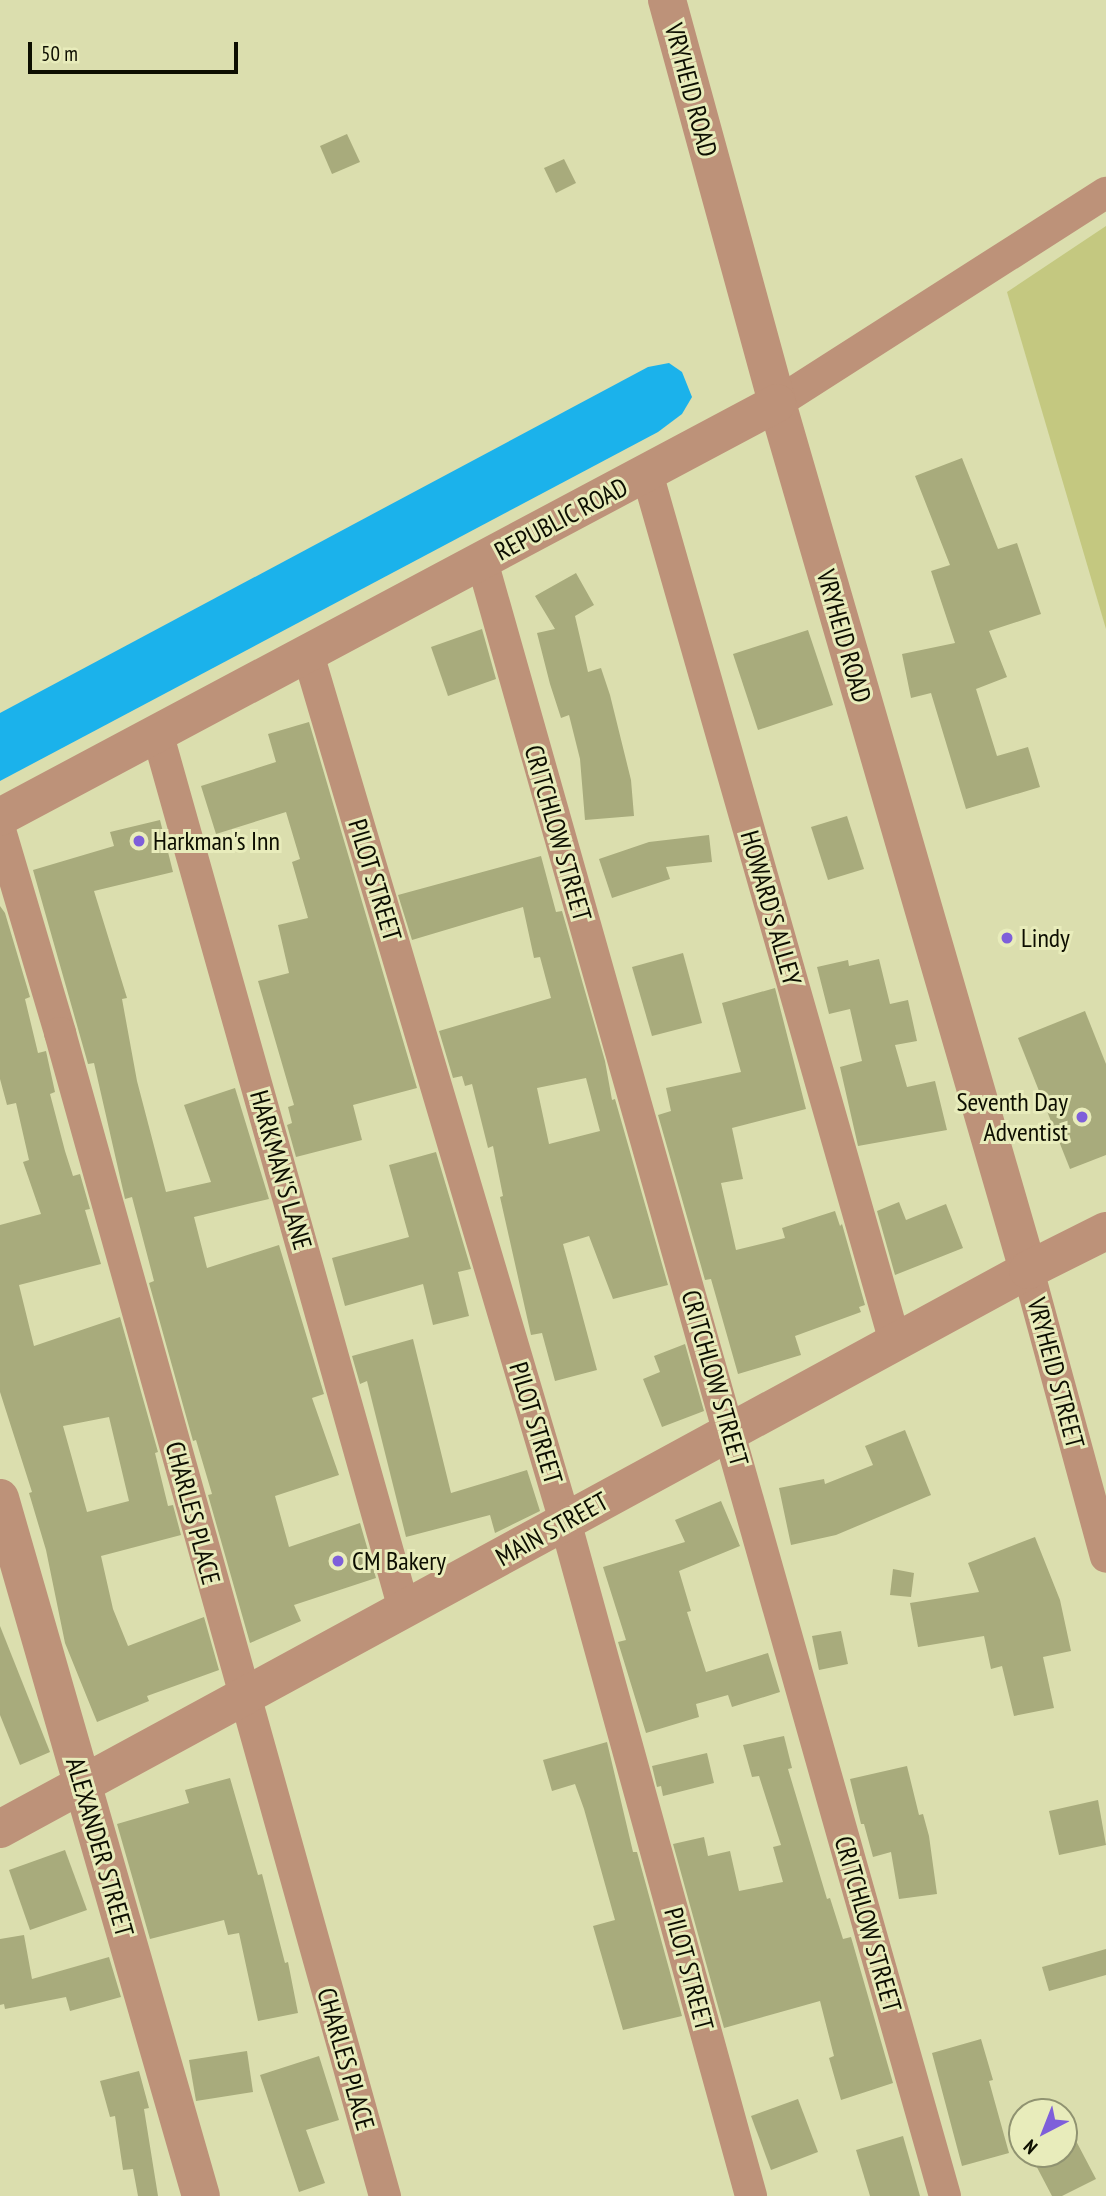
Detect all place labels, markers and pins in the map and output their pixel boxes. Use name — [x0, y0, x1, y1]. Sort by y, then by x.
place label: Harkman's Inn — [153, 825, 280, 857]
marker: Harkman's Inn — [131, 833, 147, 849]
place label: Lindy — [1021, 922, 1070, 954]
marker: Lindy — [999, 930, 1015, 946]
place label: Seventh Day Adventist — [956, 1086, 1068, 1148]
marker: Seventh Day Adventist — [1074, 1109, 1090, 1125]
place label: CM Bakery — [352, 1545, 446, 1577]
marker: CM Bakery — [330, 1553, 346, 1569]

